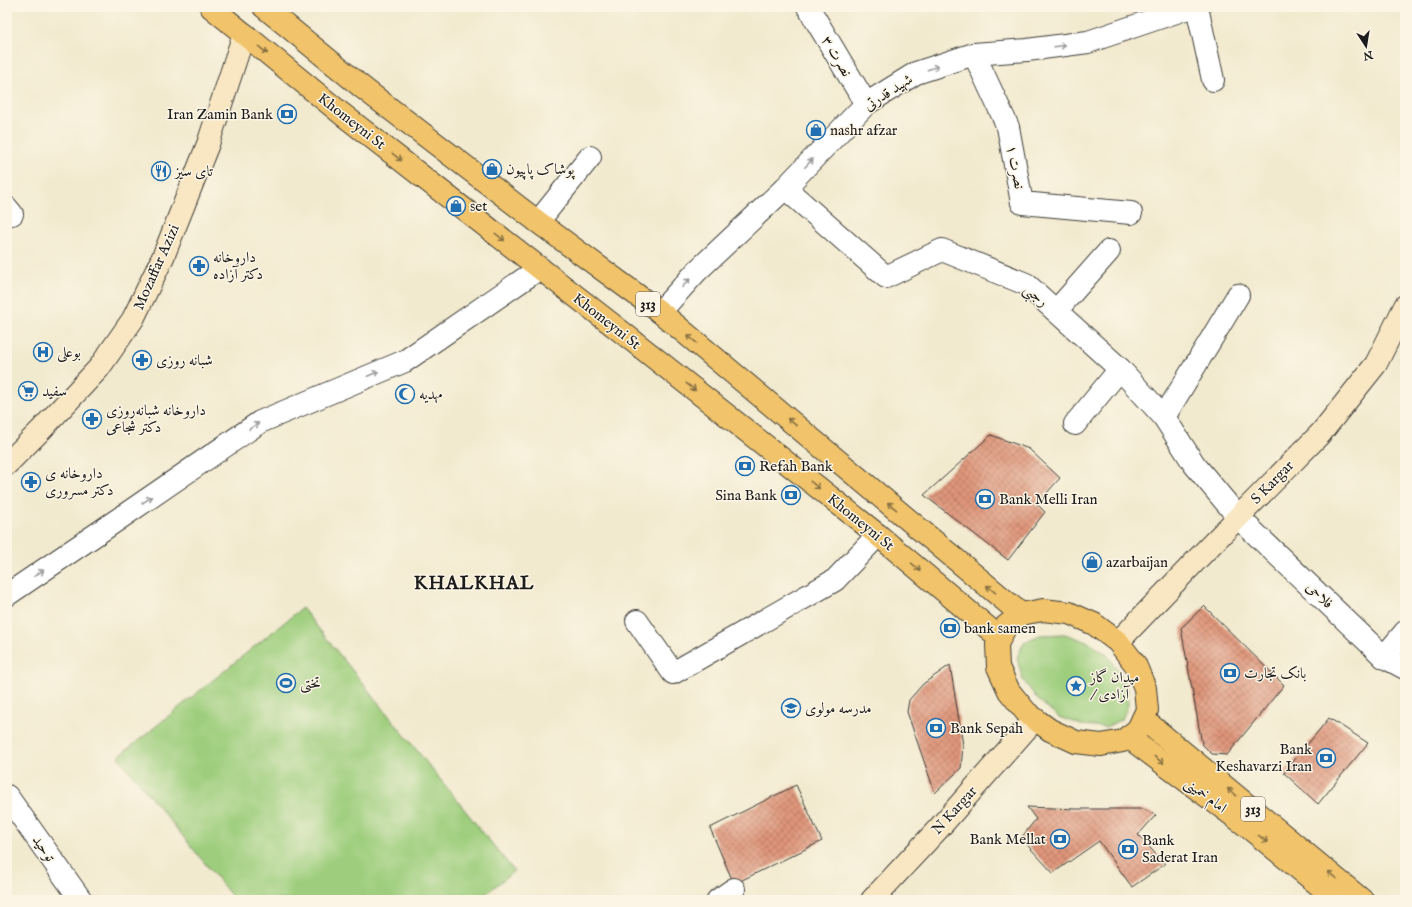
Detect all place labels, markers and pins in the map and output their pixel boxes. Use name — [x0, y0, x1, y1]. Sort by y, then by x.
bank icon: Iran Zamin Bank — [276, 103, 298, 125]
place label: Iran Zamin Bank — [167, 105, 274, 124]
shop icon: nashr afzar — [805, 119, 827, 141]
place label: nashr afzar — [830, 121, 898, 140]
shop icon: پوشاک پاپیون — [481, 158, 503, 180]
restaurant icon: تای سیز — [150, 160, 172, 182]
place label: پوشاک پاپیون — [506, 160, 575, 180]
place label: تای سیز — [173, 162, 213, 181]
shop icon: set — [445, 195, 467, 217]
place label: set — [470, 197, 487, 216]
place label: داروخانه دکتر آزاده — [213, 248, 263, 284]
pharmacy icon: داروخانه دکتر آزاده — [188, 255, 210, 277]
hospital icon: بوعلی — [32, 341, 54, 363]
place label: بوعلی — [57, 343, 81, 363]
pharmacy icon: شبانه روزی — [131, 349, 153, 371]
place label: شبانه روزی — [156, 351, 213, 370]
supermarket icon: سفید — [17, 380, 39, 402]
place label: سفید — [42, 382, 67, 401]
mosque icon: مهدیه — [394, 383, 416, 405]
place label: مهدیه — [419, 385, 443, 404]
place label: داروخانه شبانه‌روزی دکتر شجاعی — [106, 401, 206, 437]
pharmacy icon: داروخانه شبانه‌روزی دکتر شجاعی — [81, 408, 103, 430]
bank icon: Refah Bank — [734, 455, 756, 477]
place label: Refah Bank — [759, 457, 834, 476]
place label: داروخانه ی دکتر مسروری — [45, 464, 114, 500]
pharmacy icon: داروخانه ی دکتر مسروری — [20, 471, 42, 493]
bank icon: Sina Bank — [780, 484, 802, 506]
place label: Sina Bank — [715, 486, 778, 505]
bank icon: Bank Melli Iran — [974, 488, 996, 510]
place label: Bank Melli Iran — [999, 490, 1098, 509]
shop icon: azarbaijan — [1081, 551, 1103, 573]
place label: azarbaijan — [1106, 553, 1168, 572]
bank icon: bank samen — [939, 617, 961, 639]
place label: bank samen — [964, 619, 1036, 638]
bank icon: بانک تجارت — [1219, 662, 1241, 684]
place label: بانک تجارت — [1244, 664, 1306, 683]
place label: میدان گاز / آزادی — [1088, 668, 1139, 704]
sports icon: تختی — [275, 672, 297, 694]
place label: تختی — [300, 674, 321, 694]
place icon: میدان گاز / آزادی — [1065, 675, 1087, 697]
school or university icon: مدرسه مولوی — [780, 697, 802, 719]
place label: مدرسه مولوی — [805, 699, 872, 718]
bank icon: Bank Sepah — [925, 717, 947, 739]
place label: Bank Sepah — [950, 719, 1023, 738]
place label: Bank Keshavarzi Iran — [1215, 740, 1313, 776]
bank icon: Bank Keshavarzi Iran — [1315, 747, 1337, 769]
bank icon: Bank Mellat — [1049, 828, 1071, 850]
place label: Bank Mellat — [970, 830, 1046, 849]
place label: Bank Saderat Iran — [1142, 831, 1218, 867]
bank icon: Bank Saderat Iran — [1117, 838, 1139, 860]

